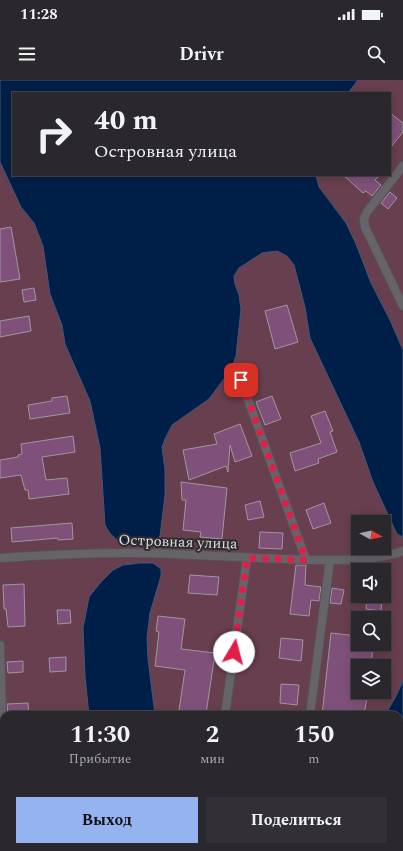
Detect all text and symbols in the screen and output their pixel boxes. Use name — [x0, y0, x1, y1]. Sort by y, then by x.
text: 11:28 — [20, 3, 58, 26]
text: Drivr — [179, 41, 224, 68]
icon: menu — [16, 43, 38, 65]
icon: search — [365, 43, 387, 65]
text: 40 m — [94, 99, 158, 142]
icon: right — [28, 108, 80, 160]
text: Островная улица — [94, 138, 237, 165]
pin — [224, 363, 258, 397]
icon: arrive — [230, 369, 252, 391]
north arrow — [351, 515, 391, 555]
map controls — [351, 515, 391, 699]
street label: Островная улица — [118, 528, 239, 556]
button: sound — [351, 563, 391, 603]
button: search — [351, 611, 391, 651]
position arrow — [213, 631, 255, 673]
button: layers — [351, 659, 391, 699]
text: 11:30 — [70, 717, 130, 753]
text: 2 — [206, 717, 219, 753]
text: 150 — [294, 717, 334, 753]
text: Прибытие — [69, 749, 131, 769]
text: мин — [200, 749, 225, 769]
text: m — [308, 749, 320, 769]
button: Выход — [16, 797, 198, 843]
button: Поделиться — [206, 797, 387, 843]

